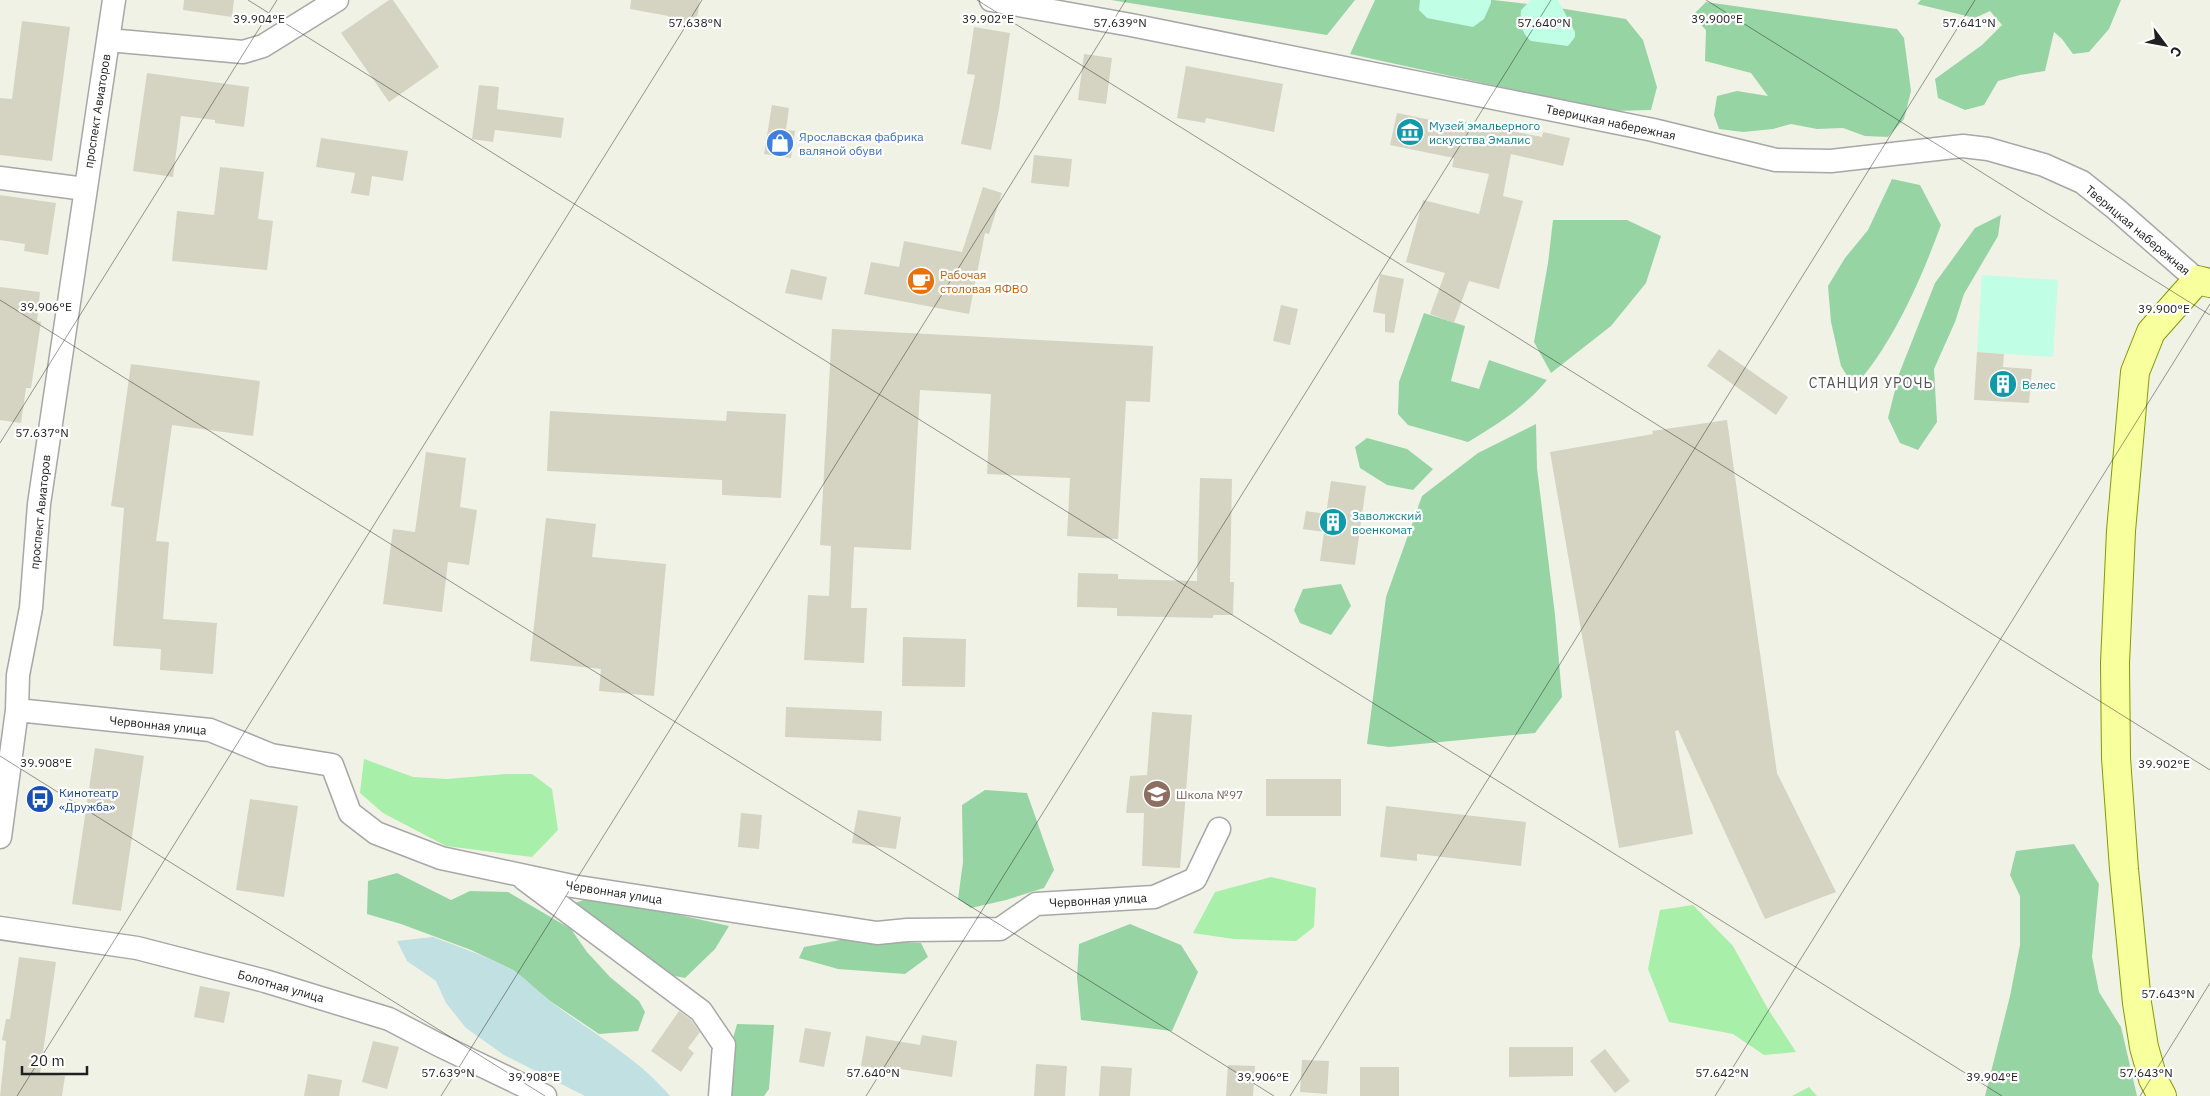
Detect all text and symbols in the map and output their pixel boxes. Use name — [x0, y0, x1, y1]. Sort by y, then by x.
text: 39.904°E — [233, 11, 285, 26]
text: 39.902°E — [962, 11, 1014, 26]
text: 39.900°E — [1691, 11, 1743, 26]
text: 57.638°N — [668, 15, 722, 30]
text: 57.639°N — [1093, 15, 1147, 30]
text: 57.640°N — [1517, 15, 1571, 30]
text: 57.641°N — [1942, 15, 1996, 30]
north arrow — [2140, 20, 2190, 70]
text: С — [2166, 43, 2186, 61]
street label: проспект Авиаторов — [81, 53, 113, 169]
street label: Тверицкая набережная — [1545, 101, 1677, 143]
museum icon: Музей эмальерного искусства Эмалис — [1395, 117, 1425, 147]
place label: Музей эмальерного искусства Эмалис — [1429, 118, 1541, 147]
shop icon: Ярославская фабрика валяной обуви — [765, 128, 795, 158]
place label: Ярославская фабрика валяной обуви — [799, 129, 924, 158]
street label: Тверицкая набережная — [2082, 182, 2194, 278]
cafe icon: Рабочая столовая ЯФВО — [906, 266, 936, 296]
place label: Рабочая столовая ЯФВО — [940, 267, 1028, 296]
text: 39.906°E — [20, 299, 72, 314]
text: 39.900°E — [2138, 301, 2190, 316]
building icon: Велес — [1988, 369, 2018, 399]
district label: СТАНЦИЯ УРОЧЬ — [1809, 374, 1933, 392]
place label: Велес — [2022, 377, 2056, 392]
text: 57.637°N — [15, 425, 69, 440]
street label: проспект Авиаторов — [27, 454, 53, 570]
building icon: Заволжский военкомат — [1318, 507, 1348, 537]
place label: Заволжский военкомат — [1352, 508, 1421, 537]
street label: Червонная улица — [109, 712, 208, 738]
text: 39.908°E — [20, 755, 72, 770]
text: 39.902°E — [2138, 756, 2190, 771]
school or university icon: Школа №97 — [1142, 779, 1172, 809]
bus stop icon: Кинотеатр «Дружба» — [25, 784, 55, 814]
place label: Кинотеатр «Дружба» — [59, 785, 118, 814]
place label: Школа №97 — [1176, 787, 1243, 802]
street label: Червонная улица — [565, 877, 664, 907]
street label: Червонная улица — [1049, 890, 1148, 910]
street label: Болотная улица — [236, 966, 327, 1006]
text: 57.643°N — [2141, 986, 2195, 1001]
scale bar — [22, 1044, 88, 1076]
text: 20 m — [30, 1051, 65, 1070]
text: 57.639°N — [421, 1065, 475, 1080]
text: 57.640°N — [846, 1065, 900, 1080]
text: 57.642°N — [1695, 1065, 1749, 1080]
text: 57.643°N — [2119, 1065, 2173, 1080]
text: 39.908°E — [508, 1069, 560, 1084]
text: 39.906°E — [1237, 1069, 1289, 1084]
text: 39.904°E — [1966, 1069, 2018, 1084]

